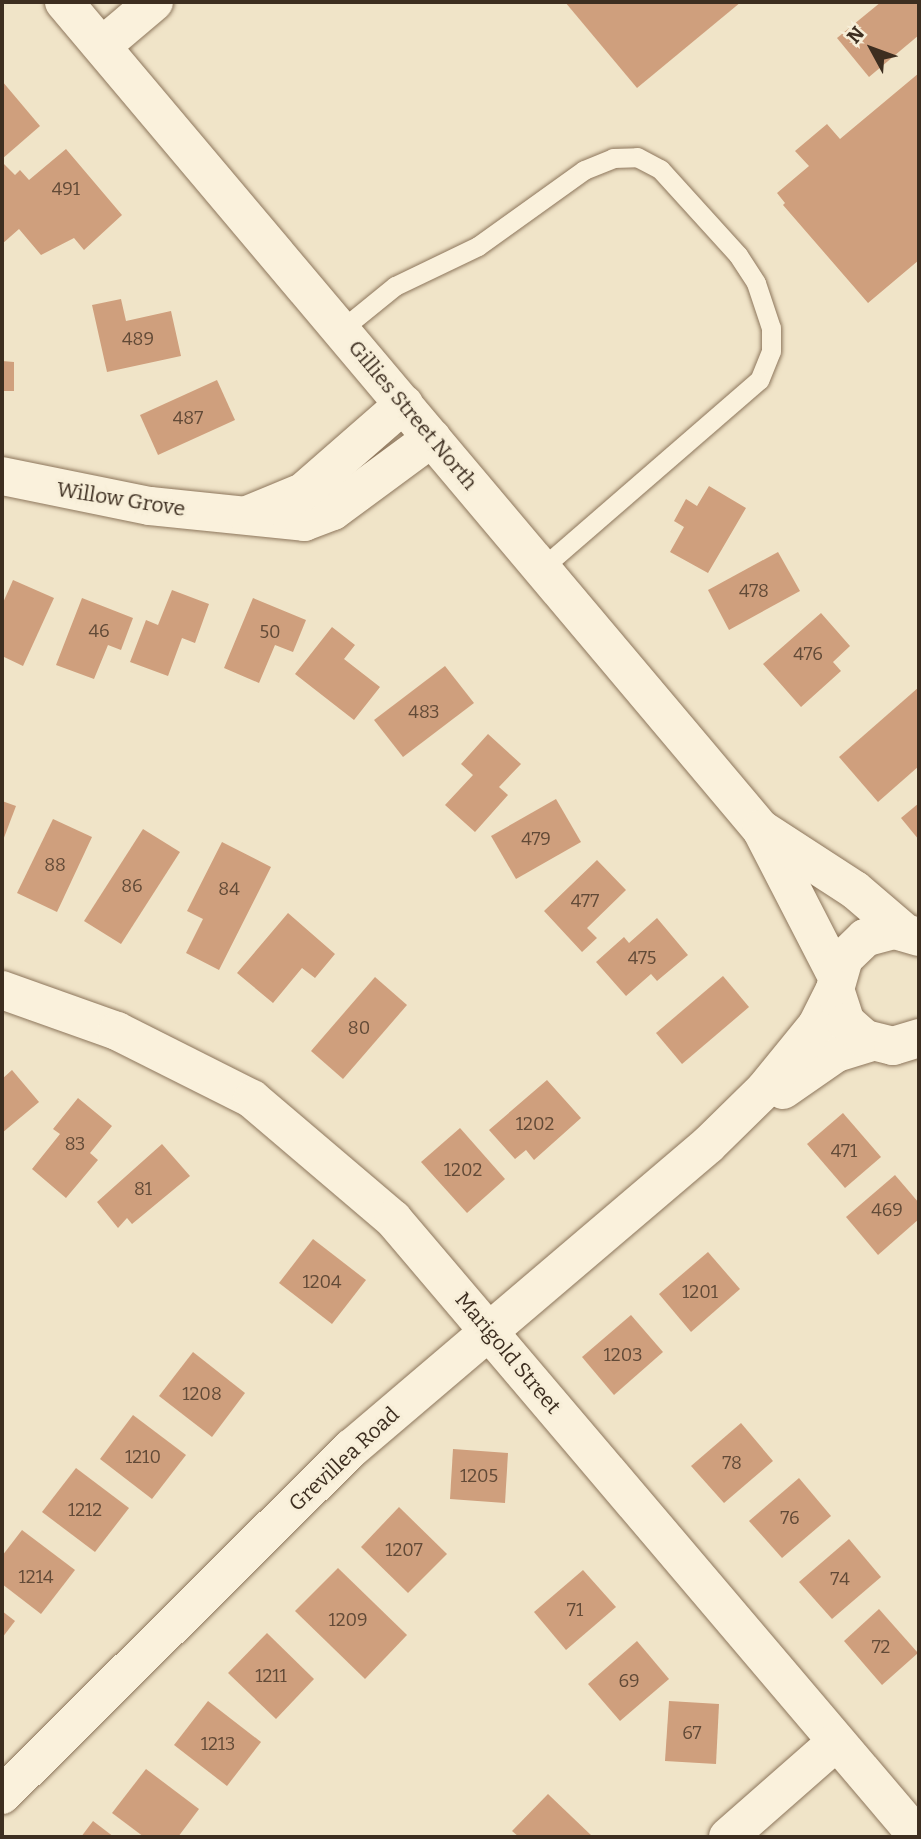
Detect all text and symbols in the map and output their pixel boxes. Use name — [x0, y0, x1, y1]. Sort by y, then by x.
north arrow — [837, 14, 907, 84]
text: N — [842, 22, 869, 48]
house number: 491 — [52, 178, 80, 200]
house number: 489 — [122, 328, 154, 350]
street label: Gillies Street North — [343, 335, 483, 495]
house number: 487 — [173, 407, 203, 429]
street label: Willow Grove — [55, 476, 187, 522]
house number: 478 — [739, 580, 769, 602]
house number: 46 — [88, 620, 110, 642]
house number: 50 — [259, 621, 281, 643]
house number: 476 — [793, 643, 823, 665]
house number: 483 — [408, 701, 440, 723]
house number: 479 — [521, 828, 551, 850]
house number: 88 — [44, 854, 66, 876]
house number: 86 — [121, 875, 143, 897]
house number: 84 — [218, 878, 240, 900]
house number: 477 — [571, 890, 599, 912]
house number: 475 — [628, 947, 656, 969]
house number: 80 — [348, 1017, 370, 1039]
house number: 1202 — [516, 1113, 554, 1135]
house number: 83 — [65, 1133, 85, 1155]
house number: 471 — [831, 1140, 857, 1162]
house number: 1202 — [444, 1159, 482, 1181]
house number: 81 — [134, 1178, 152, 1200]
house number: 469 — [871, 1199, 903, 1221]
house number: 1204 — [302, 1271, 342, 1293]
house number: 1201 — [682, 1281, 718, 1303]
street label: Marigold Street — [450, 1287, 566, 1419]
house number: 1203 — [604, 1344, 642, 1366]
house number: 1208 — [182, 1383, 222, 1405]
street label: Grevillea Road — [284, 1402, 404, 1516]
house number: 1210 — [125, 1446, 161, 1468]
house number: 78 — [722, 1452, 742, 1474]
house number: 1205 — [460, 1465, 498, 1487]
house number: 1212 — [68, 1499, 102, 1521]
house number: 76 — [780, 1507, 800, 1529]
house number: 1207 — [385, 1539, 423, 1561]
house number: 1214 — [19, 1566, 53, 1588]
house number: 74 — [830, 1568, 850, 1590]
house number: 71 — [567, 1599, 583, 1621]
house number: 1209 — [328, 1609, 368, 1631]
house number: 72 — [872, 1636, 890, 1658]
house number: 1211 — [255, 1665, 287, 1687]
house number: 69 — [618, 1670, 640, 1692]
house number: 67 — [682, 1722, 702, 1744]
house number: 1213 — [201, 1733, 235, 1755]

